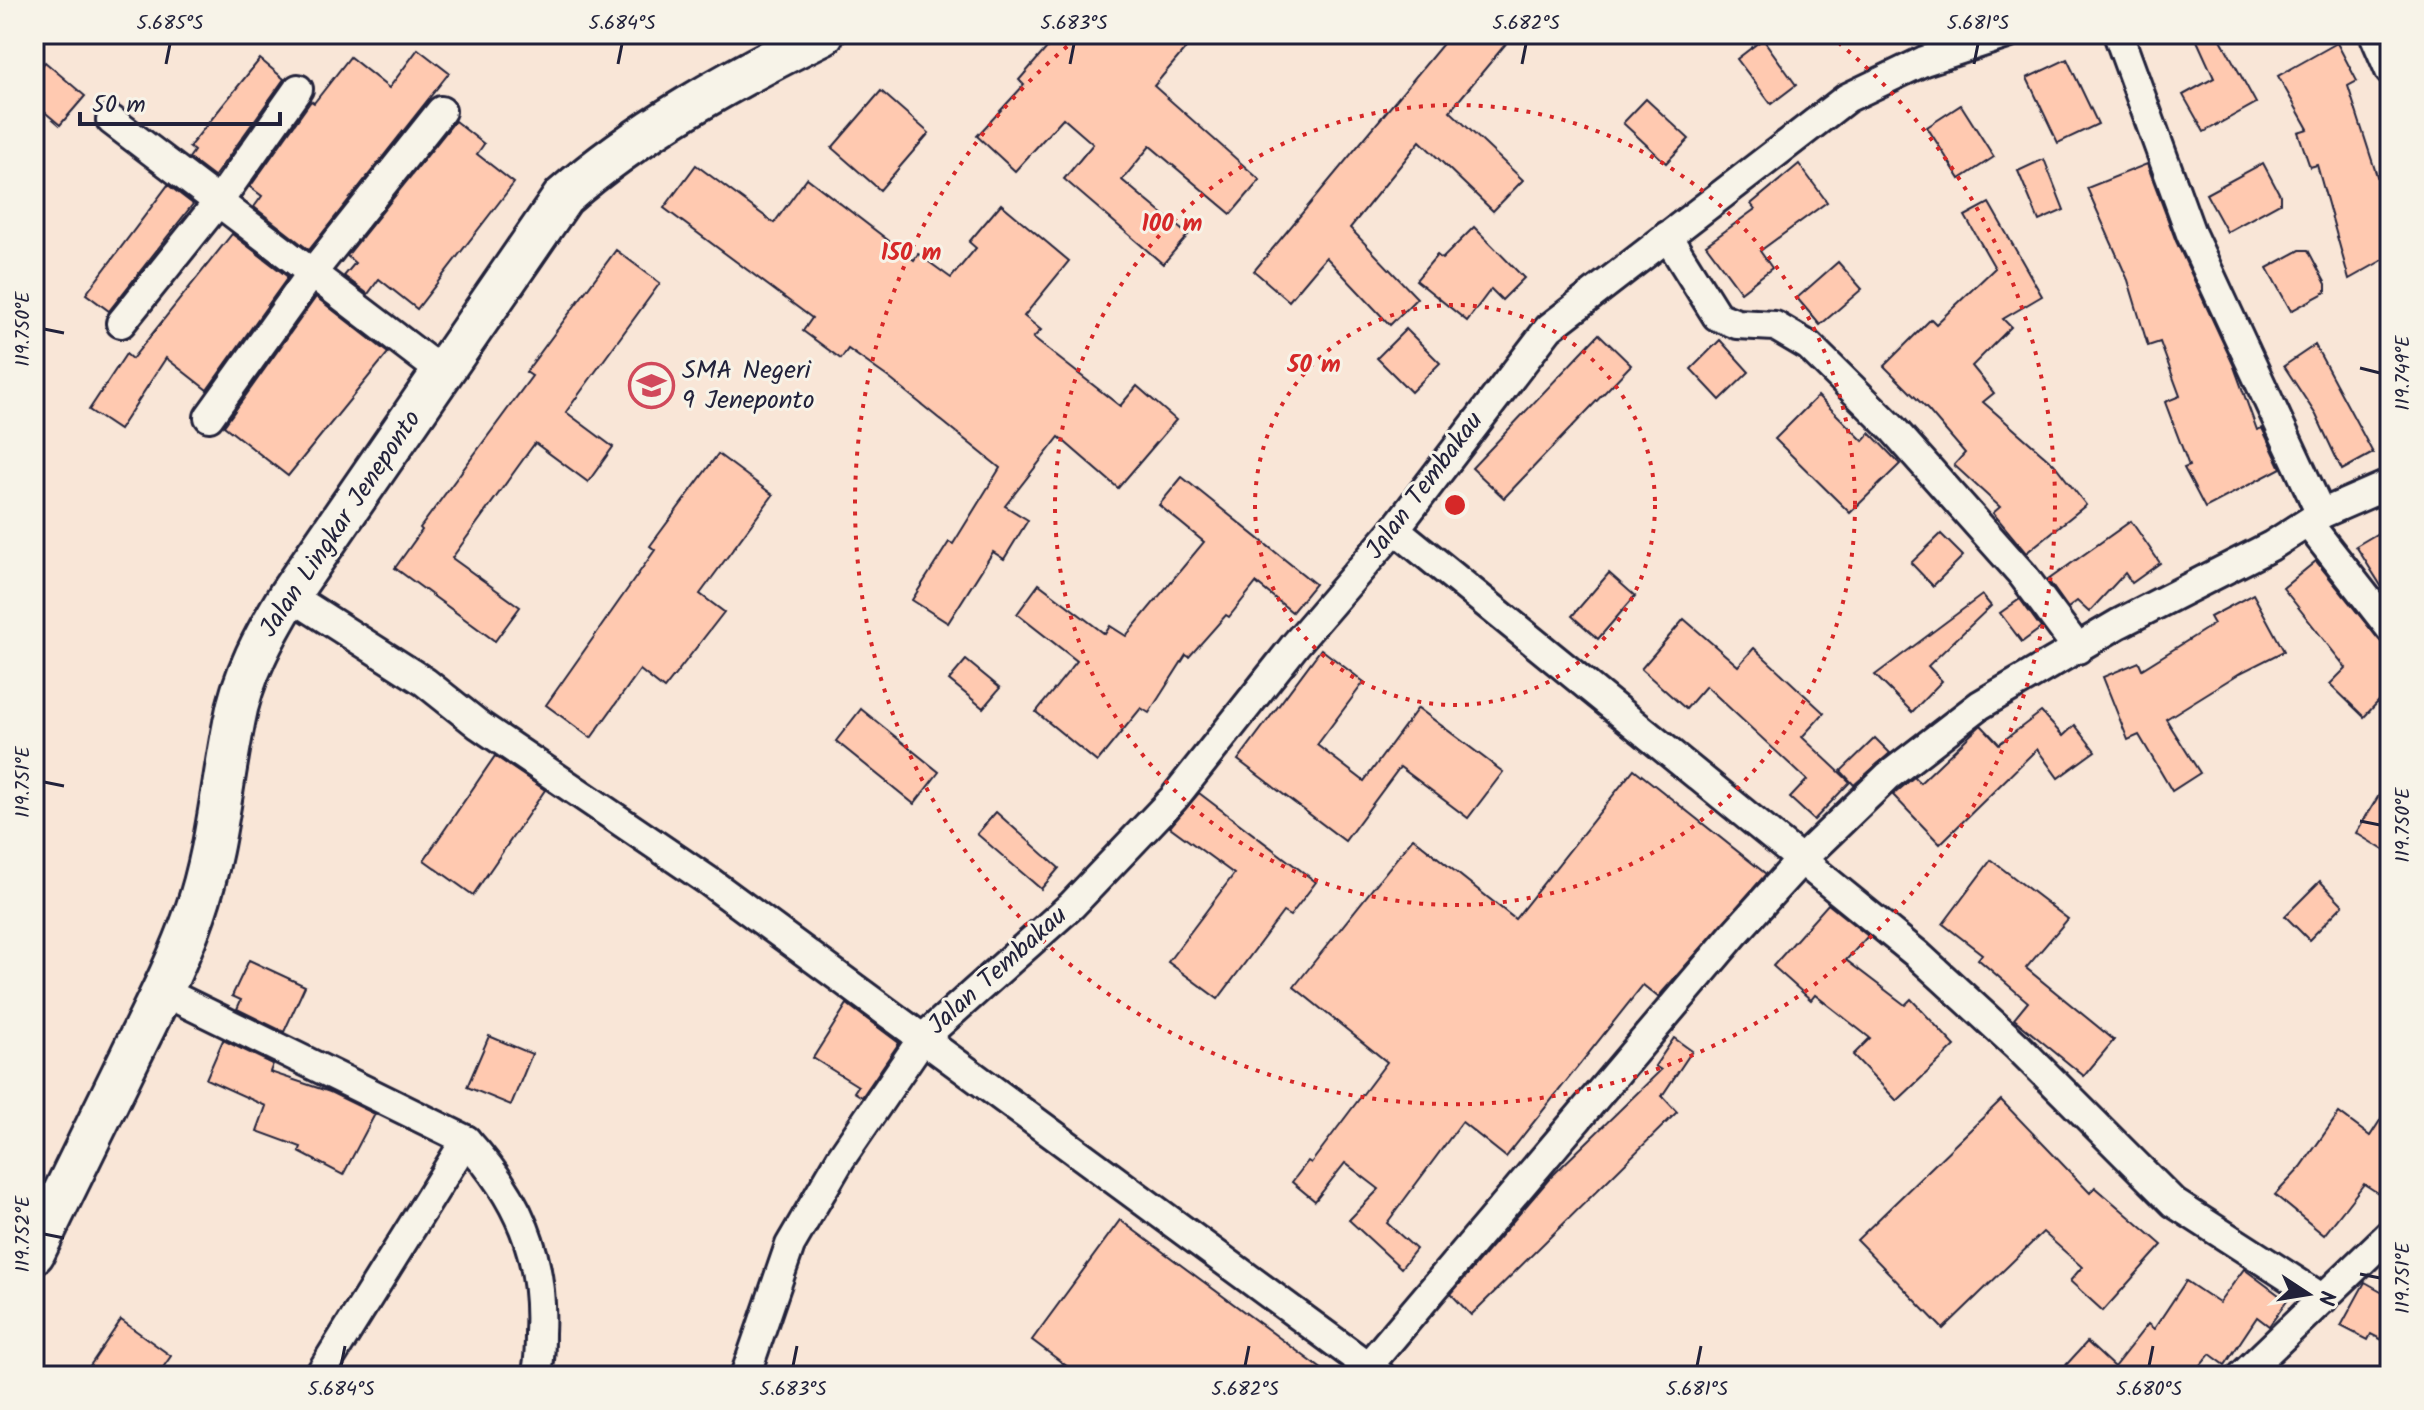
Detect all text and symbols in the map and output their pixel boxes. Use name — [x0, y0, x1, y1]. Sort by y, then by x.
text: 5.685°S — [137, 8, 204, 40]
text: 5.684°S — [588, 8, 656, 40]
text: 5.683°S — [1040, 8, 1108, 40]
text: 5.682°S — [1492, 8, 1560, 40]
text: 5.681°S — [1947, 8, 2010, 40]
scale bar — [80, 76, 280, 126]
text: 50 m — [92, 86, 146, 125]
text: 100 m — [1142, 205, 1202, 244]
text: 150 m — [881, 234, 941, 273]
text: 119.750°E — [8, 290, 40, 367]
text: 119.749°E — [2388, 334, 2420, 411]
text: 50 m — [1286, 346, 1341, 385]
place label: SMA Negeri 9 Jeneponto — [682, 350, 814, 422]
school or university icon: SMA Negeri 9 Jeneponto — [627, 362, 675, 410]
street label: Jalan Lingkar Jeneponto — [249, 402, 433, 646]
street label: Jalan Tembakau — [1355, 403, 1495, 569]
centre of rings — [1441, 491, 1469, 519]
text: 119.751°E — [8, 745, 40, 818]
text: 119.750°E — [2388, 786, 2420, 863]
street label: Jalan Tembakau — [918, 896, 1078, 1046]
text: 119.752°E — [8, 1194, 40, 1273]
text: 119.751°E — [2388, 1241, 2420, 1314]
north arrow — [2268, 1254, 2348, 1334]
text: N — [2307, 1287, 2344, 1308]
text: 5.684°S — [307, 1374, 375, 1406]
text: 5.683°S — [759, 1374, 827, 1406]
text: 5.682°S — [1211, 1374, 1279, 1406]
text: 5.681°S — [1666, 1374, 1729, 1406]
text: 5.680°S — [2116, 1374, 2182, 1406]

